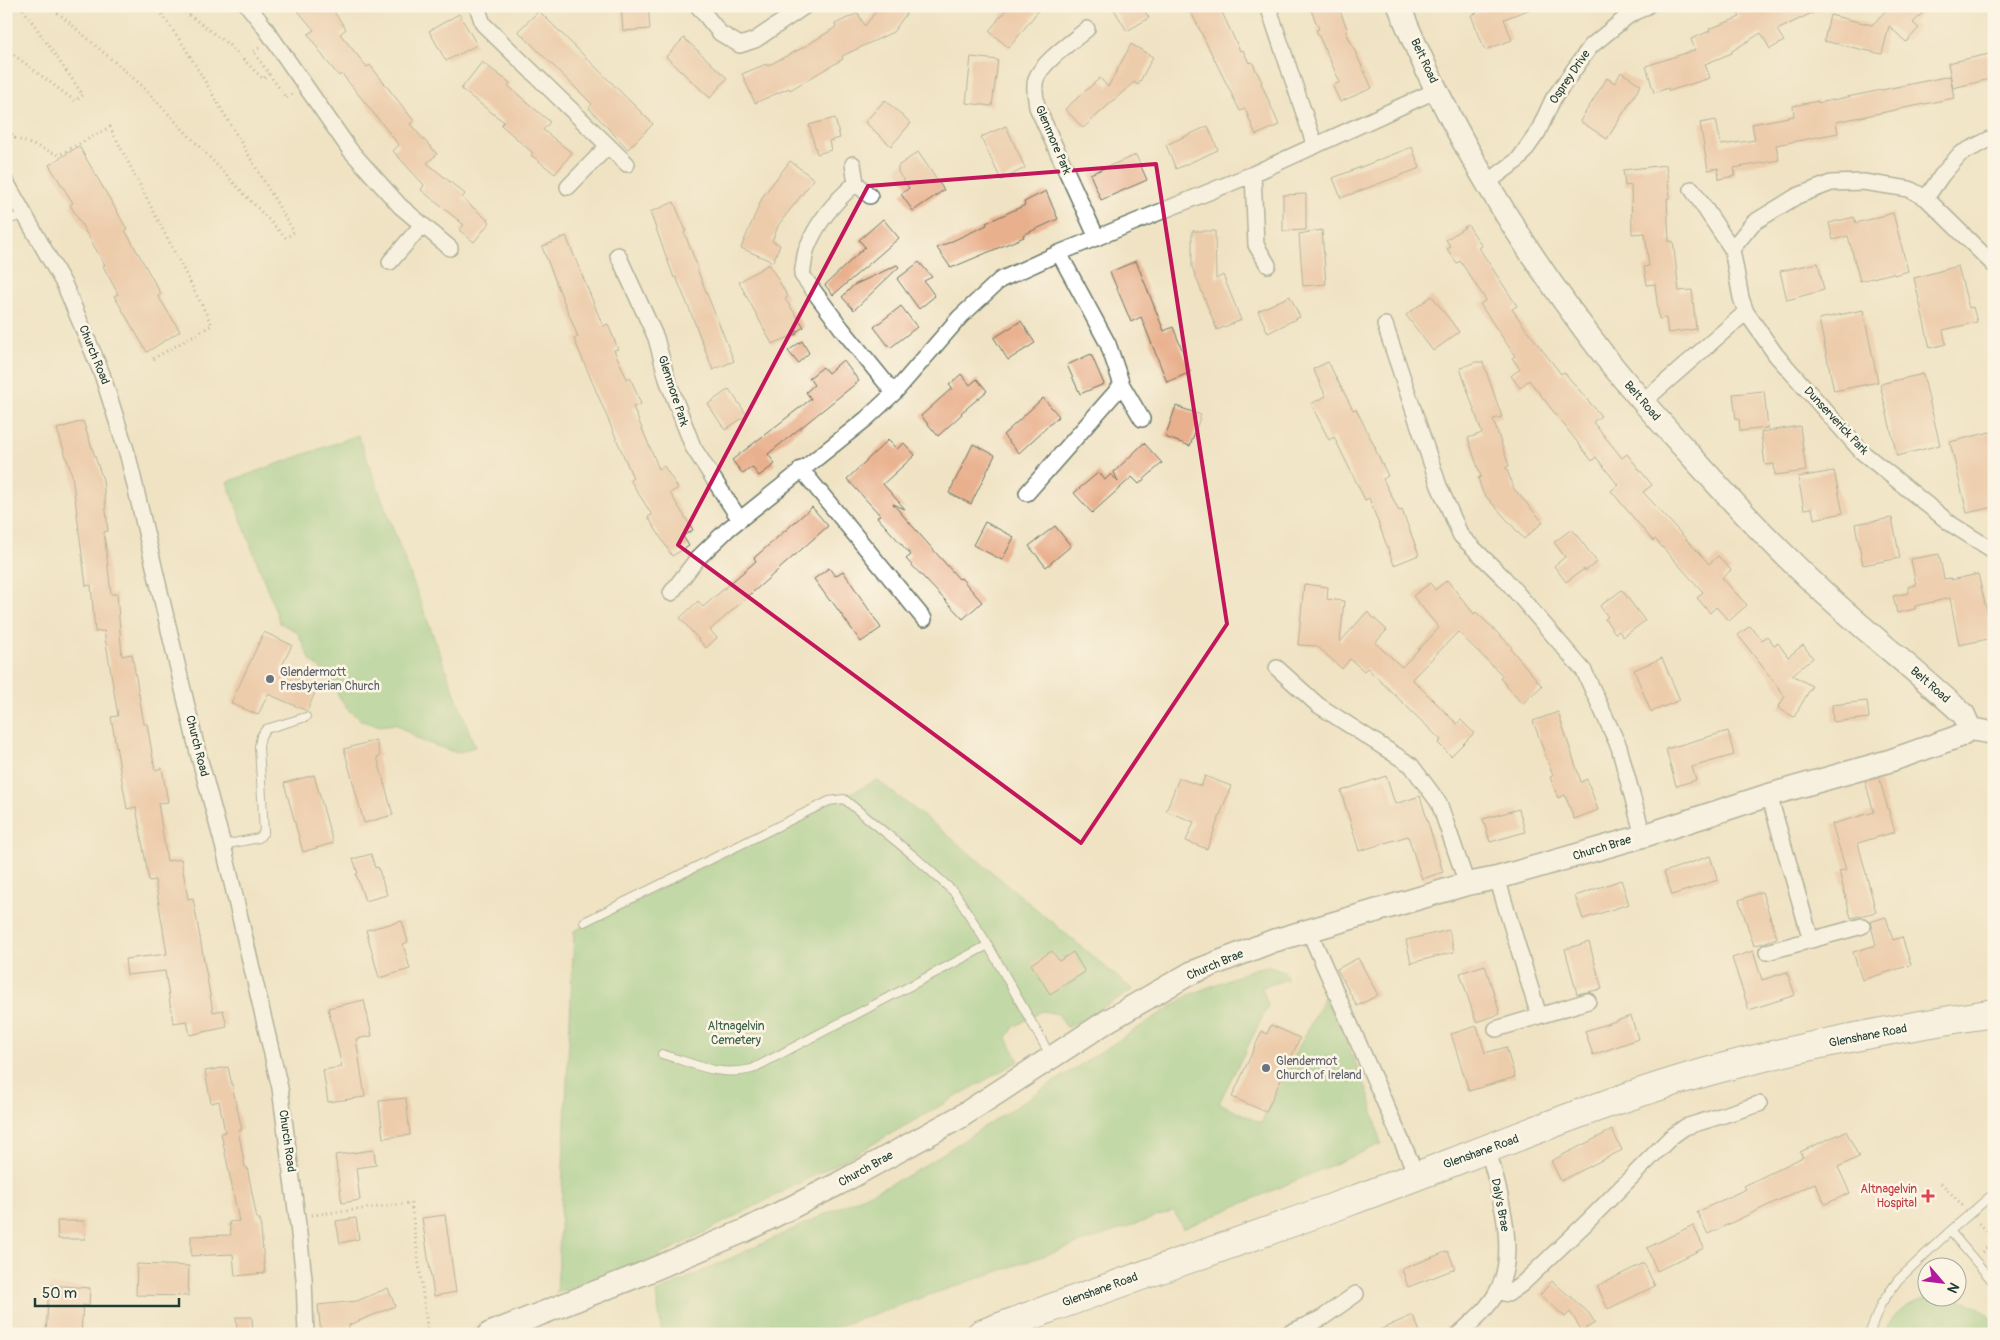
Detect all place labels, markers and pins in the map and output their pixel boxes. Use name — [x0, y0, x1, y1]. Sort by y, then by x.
place label: Glendermott Presbyterian Church — [280, 665, 380, 694]
marker: Glendermott Presbyterian Church — [264, 673, 276, 685]
place label: Glendermot Church of Ireland — [1276, 1054, 1362, 1083]
marker: Glendermot Church of Ireland — [1260, 1062, 1272, 1074]
place label: Altnagelvin Hospital — [1860, 1182, 1917, 1211]
marker: Altnagelvin Hospital — [1921, 1189, 1935, 1203]

